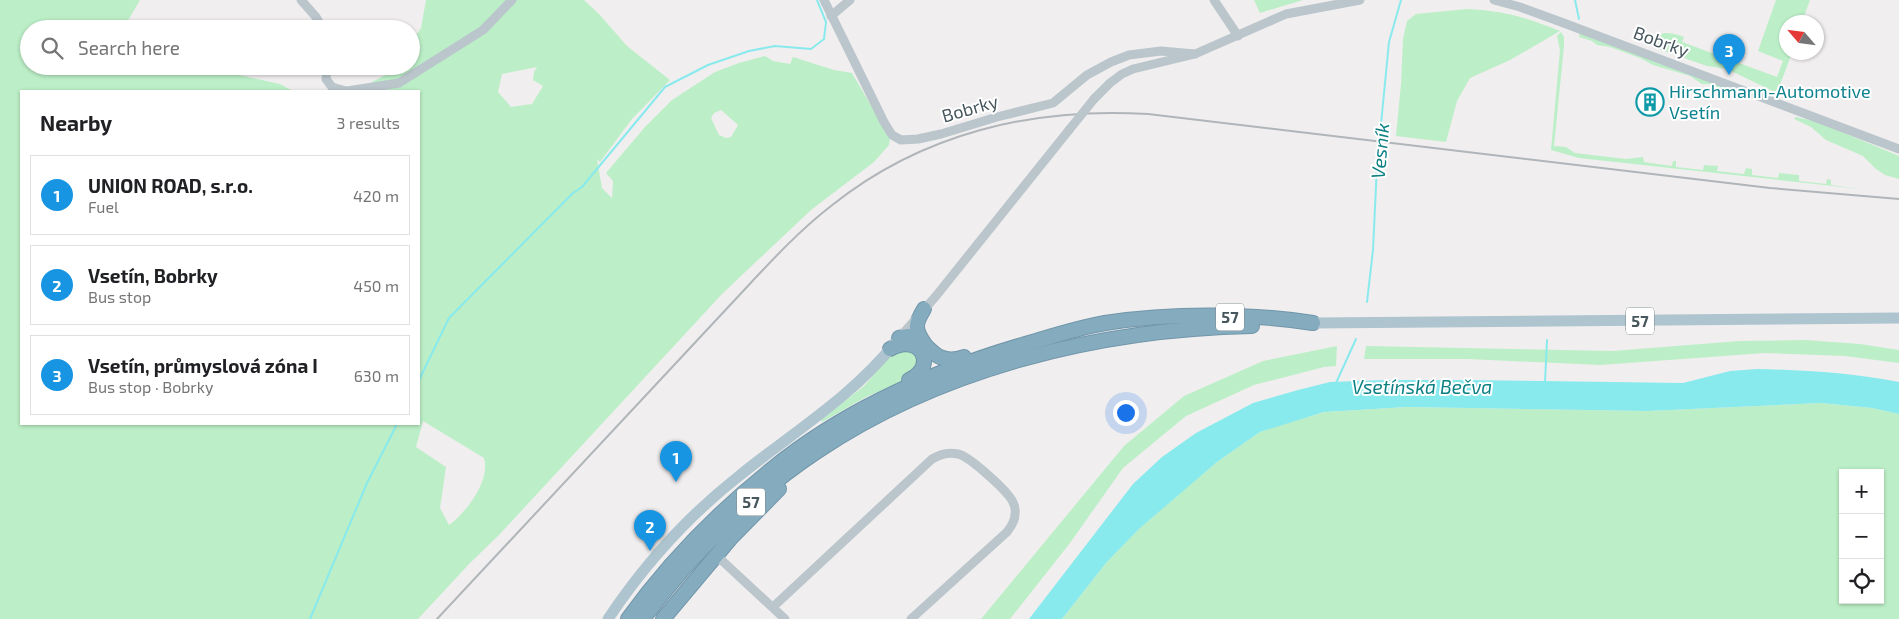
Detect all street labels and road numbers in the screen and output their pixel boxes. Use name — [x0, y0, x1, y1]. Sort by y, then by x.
street label: Bobrky — [1631, 21, 1693, 61]
street label: Bobrky — [939, 89, 1001, 127]
road number: 57 — [1216, 304, 1244, 330]
road number: 57 — [1626, 308, 1654, 334]
road number: 57 — [737, 488, 765, 516]

